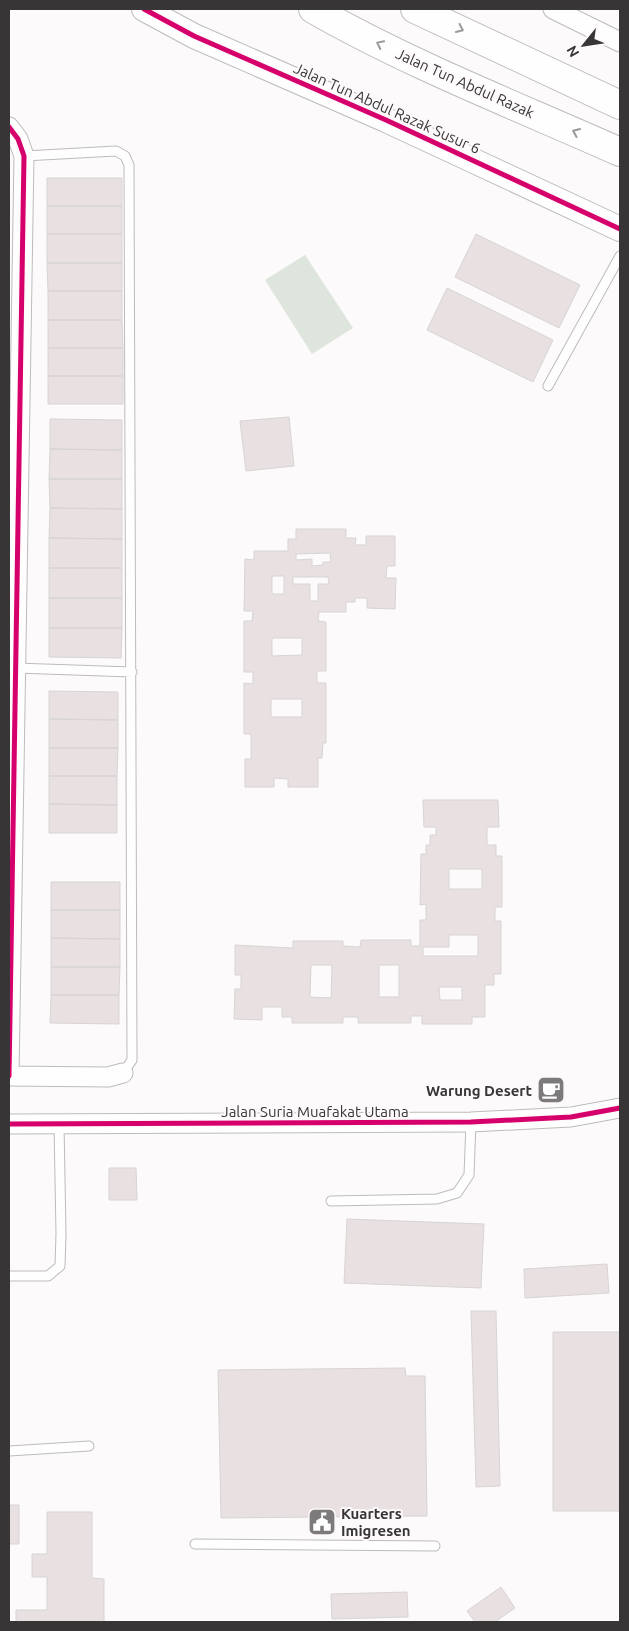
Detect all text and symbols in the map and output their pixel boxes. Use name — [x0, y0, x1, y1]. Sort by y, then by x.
north arrow — [559, 20, 609, 70]
one-way arrow — [454, 23, 463, 33]
one-way arrow — [376, 39, 385, 50]
text: N — [563, 43, 582, 60]
street label: Jalan Tun Abdul Razak — [393, 45, 537, 121]
street label: Jalan Tun Abdul Razak Susur 6 — [291, 59, 483, 157]
one-way arrow — [572, 128, 581, 139]
cafe icon: Warung Desert — [536, 1075, 566, 1105]
place label: Warung Desert — [426, 1082, 533, 1099]
street label: Jalan Suria Muafakat Utama — [221, 1103, 409, 1120]
place label: Kuarters Imigresen — [341, 1505, 411, 1539]
public building icon: Kuarters Imigresen — [307, 1507, 337, 1537]

